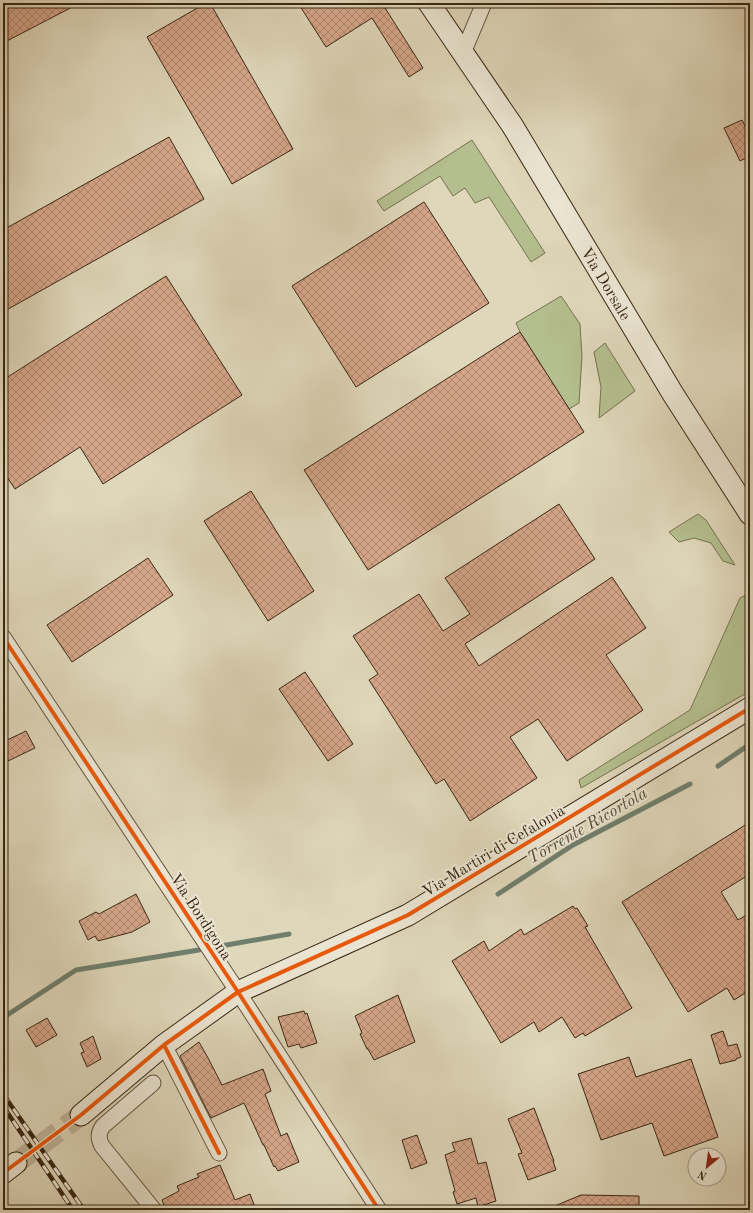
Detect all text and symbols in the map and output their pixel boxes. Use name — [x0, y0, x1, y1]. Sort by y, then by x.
street label: Via Dorsale — [577, 245, 633, 324]
water label: Torrente Ricortola — [525, 785, 651, 868]
street label: Via Martiri di Cefalonia — [420, 803, 568, 901]
street label: Via Bordigona — [166, 871, 234, 963]
north arrow — [687, 1147, 727, 1187]
text: N — [696, 1167, 709, 1181]

